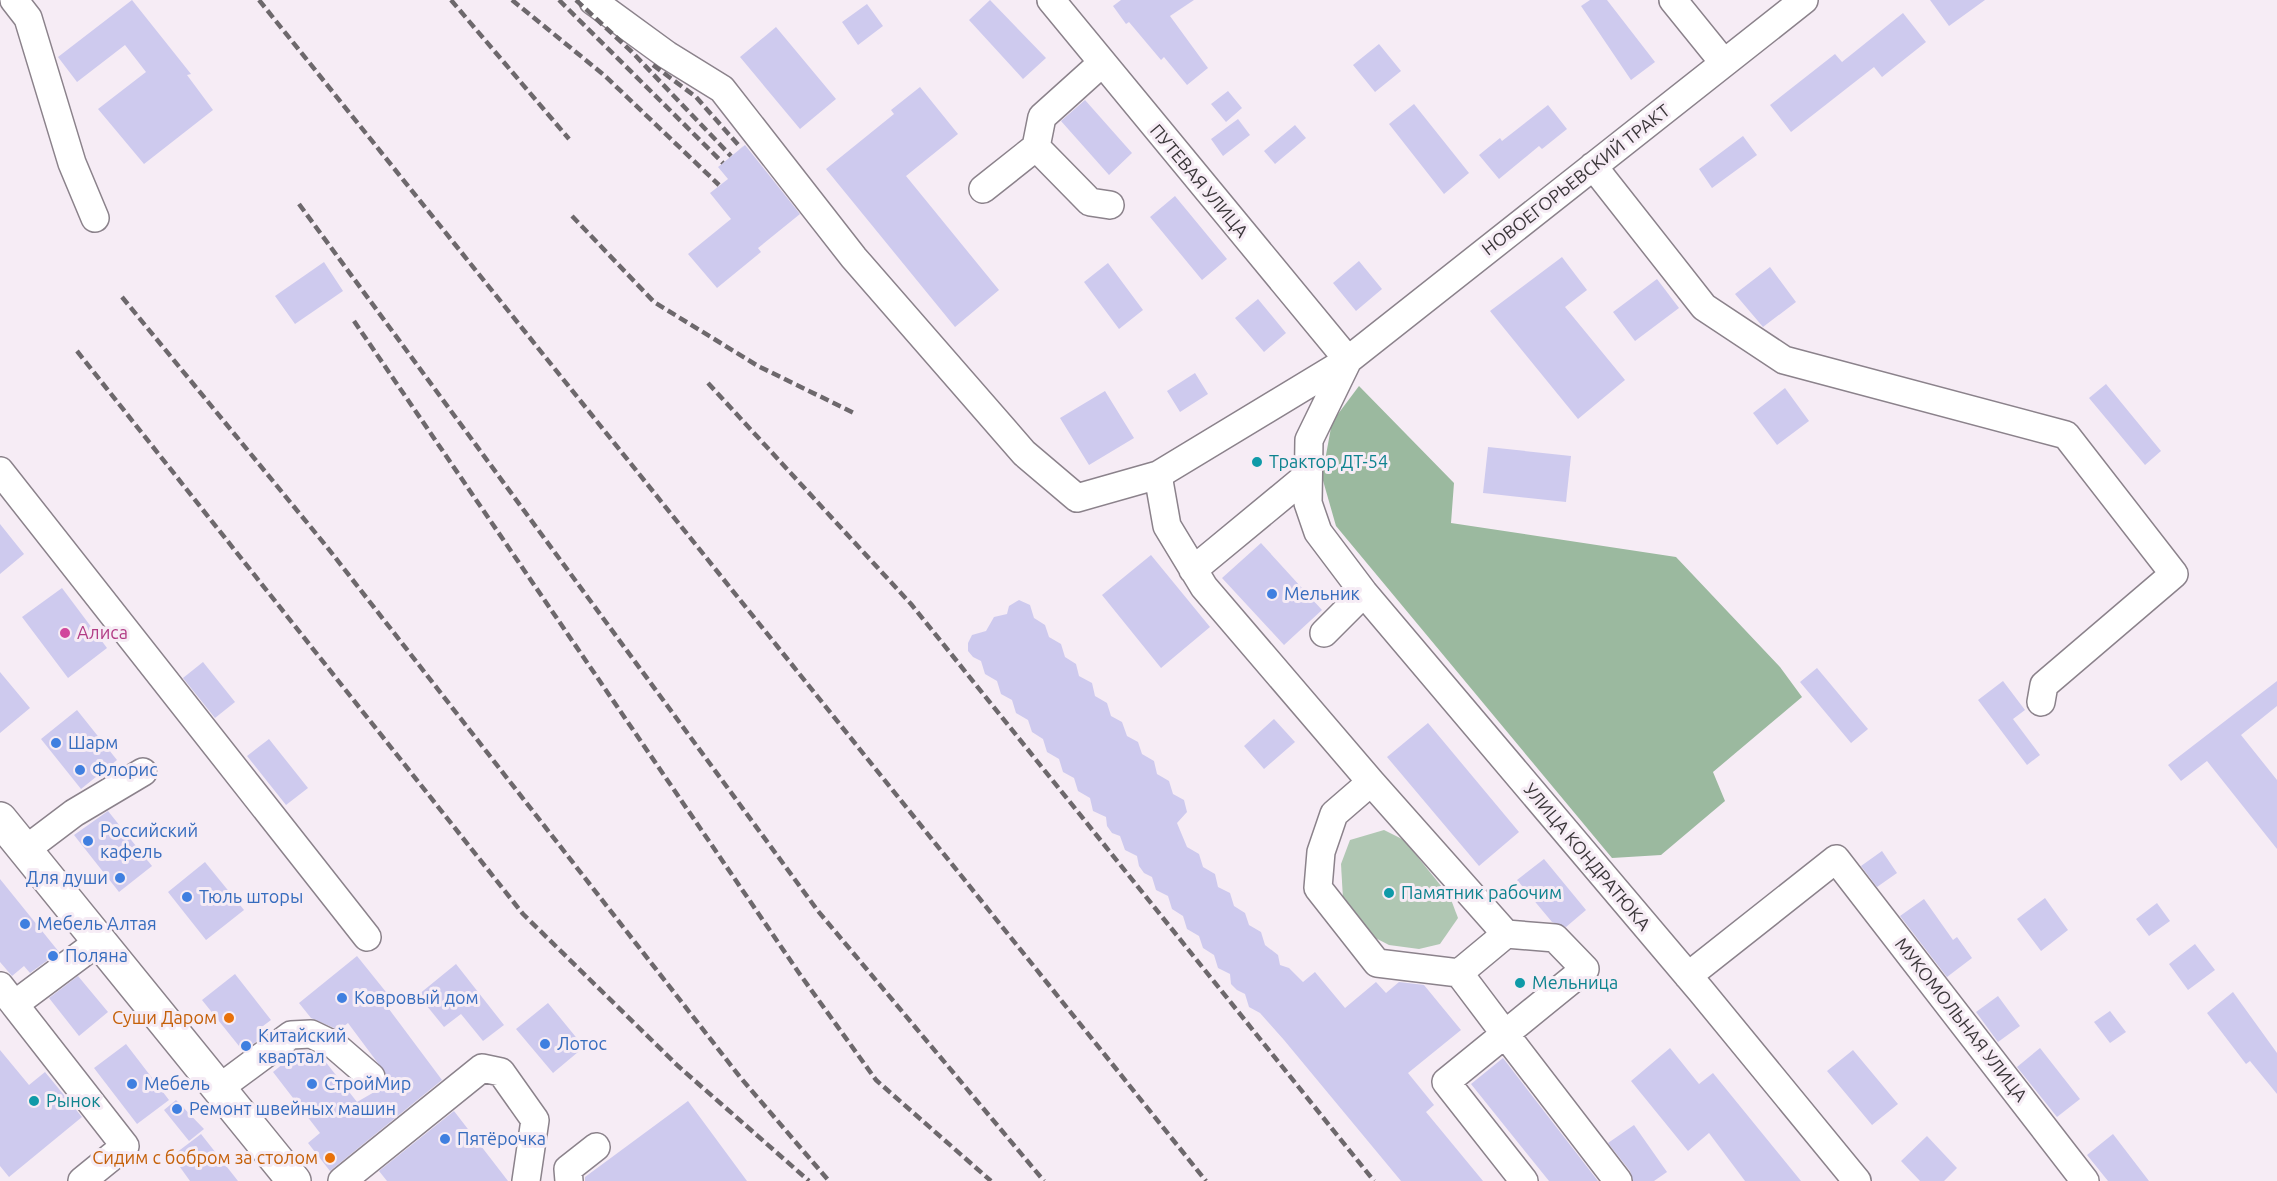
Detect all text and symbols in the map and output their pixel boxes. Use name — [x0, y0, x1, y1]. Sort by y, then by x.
street label: НОВОЕГОРЬЕВСКИЙ ТРАКТ — [1478, 100, 1673, 259]
street label: ПУТЕВАЯ УЛИЦА — [1147, 120, 1253, 241]
place label: Трактор ДТ-54 — [1269, 451, 1388, 471]
marker: Трактор ДТ-54 — [1250, 455, 1264, 469]
place label: Мельник — [1284, 583, 1360, 603]
marker: Мельник — [1265, 587, 1279, 601]
place label: Алиса — [77, 622, 128, 642]
marker: Алиса — [58, 626, 72, 640]
place label: Шарм — [68, 732, 118, 752]
marker: Шарм — [49, 736, 63, 750]
place label: Флорис — [92, 759, 158, 779]
marker: Флорис — [73, 763, 87, 777]
street label: УЛИЦА КОНДРАТЮКА — [1520, 779, 1655, 934]
place label: Российский кафель — [100, 820, 198, 861]
marker: Российский кафель — [81, 834, 95, 848]
place label: Для души — [26, 867, 108, 887]
marker: Для души — [113, 871, 127, 885]
place label: Памятник рабочим — [1401, 882, 1562, 902]
place label: Тюль шторы — [199, 886, 303, 906]
marker: Памятник рабочим — [1382, 886, 1396, 900]
marker: Тюль шторы — [180, 890, 194, 904]
place label: Мебель Алтая — [37, 913, 157, 933]
marker: Мебель Алтая — [18, 917, 32, 931]
street label: МУКОМОЛЬНАЯ УЛИЦА — [1892, 934, 2032, 1105]
place label: Поляна — [65, 945, 128, 965]
marker: Поляна — [46, 949, 60, 963]
place label: Мельница — [1532, 972, 1618, 992]
marker: Мельница — [1513, 976, 1527, 990]
place label: Ковровый дом — [354, 987, 479, 1007]
marker: Ковровый дом — [335, 991, 349, 1005]
place label: Суши Даром — [112, 1007, 217, 1027]
marker: Суши Даром — [222, 1011, 236, 1025]
place label: Китайский квартал — [258, 1025, 346, 1066]
place label: Лотос — [557, 1033, 607, 1053]
marker: Лотос — [538, 1037, 552, 1051]
marker: Китайский квартал — [239, 1039, 253, 1053]
place label: Мебель — [144, 1073, 210, 1093]
place label: СтройМир — [324, 1073, 411, 1093]
marker: Мебель — [125, 1077, 139, 1091]
marker: СтройМир — [305, 1077, 319, 1091]
place label: Рынок — [46, 1090, 100, 1110]
marker: Рынок — [27, 1094, 41, 1108]
place label: Ремонт швейных машин — [189, 1098, 396, 1118]
marker: Ремонт швейных машин — [170, 1102, 184, 1116]
place label: Пятёрочка — [457, 1128, 546, 1148]
marker: Пятёрочка — [438, 1132, 452, 1146]
place label: Сидим с бобром за столом — [92, 1147, 318, 1167]
marker: Сидим с бобром за столом — [323, 1151, 337, 1165]

